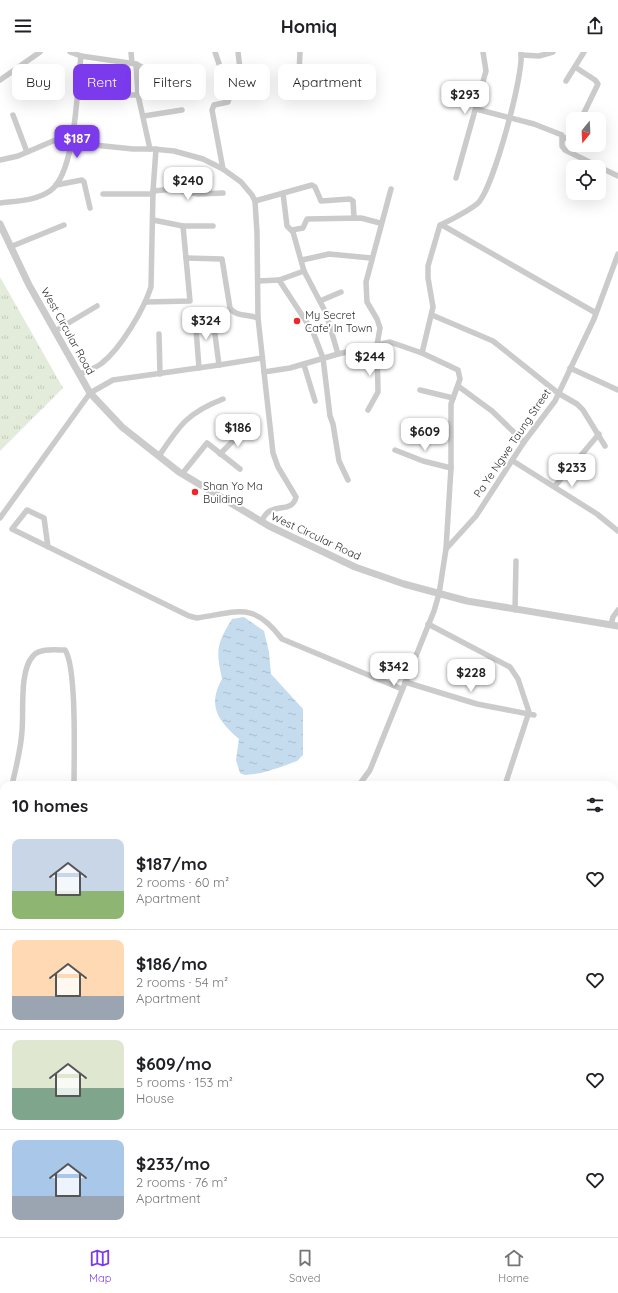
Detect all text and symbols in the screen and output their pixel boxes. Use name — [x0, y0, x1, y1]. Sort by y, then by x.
icon: menu — [12, 15, 34, 37]
text: Homiq — [281, 15, 337, 38]
icon: share — [584, 15, 606, 37]
chip: Buy — [12, 64, 65, 100]
chip: Rent — [73, 64, 131, 100]
chip: Filters — [139, 64, 206, 100]
chip: New — [214, 64, 270, 100]
chip: Apartment — [278, 64, 376, 100]
pin: $293 — [441, 81, 489, 115]
text: $293 — [450, 86, 480, 102]
north arrow — [566, 112, 606, 152]
map controls — [566, 112, 606, 200]
pin: $187 — [53, 125, 101, 159]
text: $187 — [63, 130, 91, 146]
button: locate — [566, 160, 606, 200]
pin: $240 — [164, 167, 212, 201]
text: $240 — [173, 172, 203, 188]
street label: West Circular Road — [38, 285, 98, 377]
pin: $324 — [182, 307, 230, 341]
place label: My Secret Cafe' In Town — [305, 308, 372, 335]
text: $324 — [191, 312, 221, 328]
marker: My Secret Cafe' In Town — [292, 316, 302, 326]
pin: $244 — [346, 343, 394, 377]
text: $244 — [355, 348, 385, 364]
street label: Pa Ye Ngwe Taung Street — [470, 386, 554, 500]
pin: $186 — [214, 414, 262, 448]
pin: $609 — [401, 418, 449, 452]
text: $186 — [224, 419, 252, 435]
text: $609 — [410, 423, 440, 439]
pin: $233 — [548, 454, 596, 488]
text: $233 — [557, 459, 587, 475]
place label: Shan Yo Ma Building — [203, 479, 263, 506]
marker: Shan Yo Ma Building — [190, 487, 200, 497]
street label: West Circular Road — [269, 509, 363, 563]
pin: $342 — [370, 653, 418, 687]
text: $342 — [379, 658, 409, 674]
pin: $228 — [447, 659, 495, 693]
text: $228 — [456, 664, 486, 680]
icon: filters — [584, 794, 606, 816]
text: 10 homes — [12, 795, 88, 816]
text: $187/mo — [136, 853, 207, 874]
icon: home — [44, 855, 92, 903]
icon: heart — [584, 868, 606, 890]
text: 2 rooms · 60 m² — [136, 874, 229, 890]
text: Apartment — [136, 890, 201, 906]
text: $186/mo — [136, 953, 207, 974]
icon: home — [44, 956, 92, 1004]
icon: heart — [584, 969, 606, 991]
text: 2 rooms · 54 m² — [136, 974, 228, 990]
text: Apartment — [136, 990, 201, 1006]
text: $609/mo — [136, 1053, 212, 1074]
icon: home — [44, 1056, 92, 1104]
icon: heart — [584, 1069, 606, 1091]
text: 5 rooms · 153 m² — [136, 1074, 233, 1090]
text: House — [136, 1090, 174, 1106]
text: $233/mo — [136, 1153, 210, 1174]
icon: home — [44, 1156, 92, 1204]
icon: heart — [584, 1169, 606, 1191]
text: 2 rooms · 76 m² — [136, 1174, 228, 1190]
text: Apartment — [136, 1190, 201, 1206]
tab: Map — [89, 1247, 111, 1285]
tab: Saved — [289, 1247, 320, 1285]
tab: Home — [498, 1247, 529, 1285]

